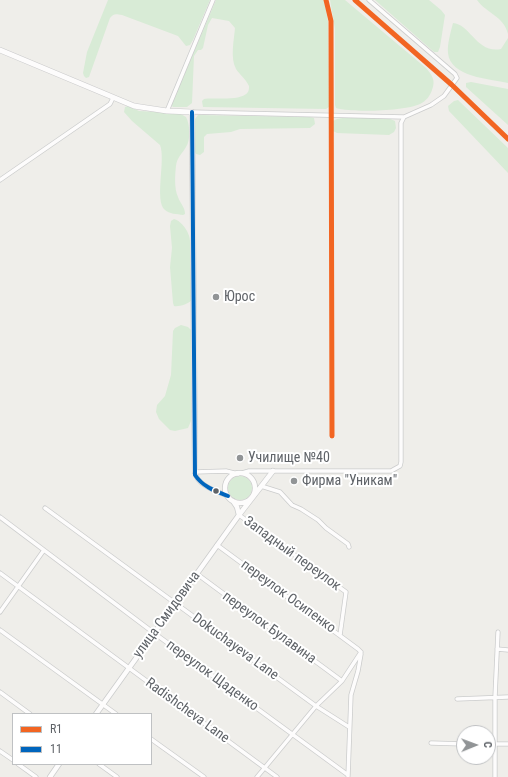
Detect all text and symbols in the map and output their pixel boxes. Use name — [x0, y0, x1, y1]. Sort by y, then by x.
place label: Юрос — [224, 289, 255, 305]
marker: Юрос — [211, 292, 221, 302]
place label: Училище №40 — [248, 450, 330, 466]
marker: Училище №40 — [235, 453, 245, 463]
place label: Фирма "Уникам" — [302, 473, 397, 489]
marker: Фирма "Уникам" — [289, 476, 299, 486]
unlabelled marker — [211, 486, 221, 496]
street label: Западный переулок — [240, 513, 344, 595]
street label: переулок Осипенко — [237, 557, 339, 637]
street label: улица Смидовича — [130, 568, 204, 662]
street label: переулок Булавина — [219, 588, 319, 668]
street label: Dokuchayeva Lane — [189, 610, 281, 684]
street label: переулок Щаденко — [163, 637, 261, 715]
street label: Radishcheva Lane — [142, 675, 232, 747]
legend — [12, 713, 152, 765]
text: R1 — [50, 722, 62, 736]
north arrow — [456, 725, 496, 765]
text: 11 — [50, 742, 62, 756]
text: С — [481, 742, 494, 748]

